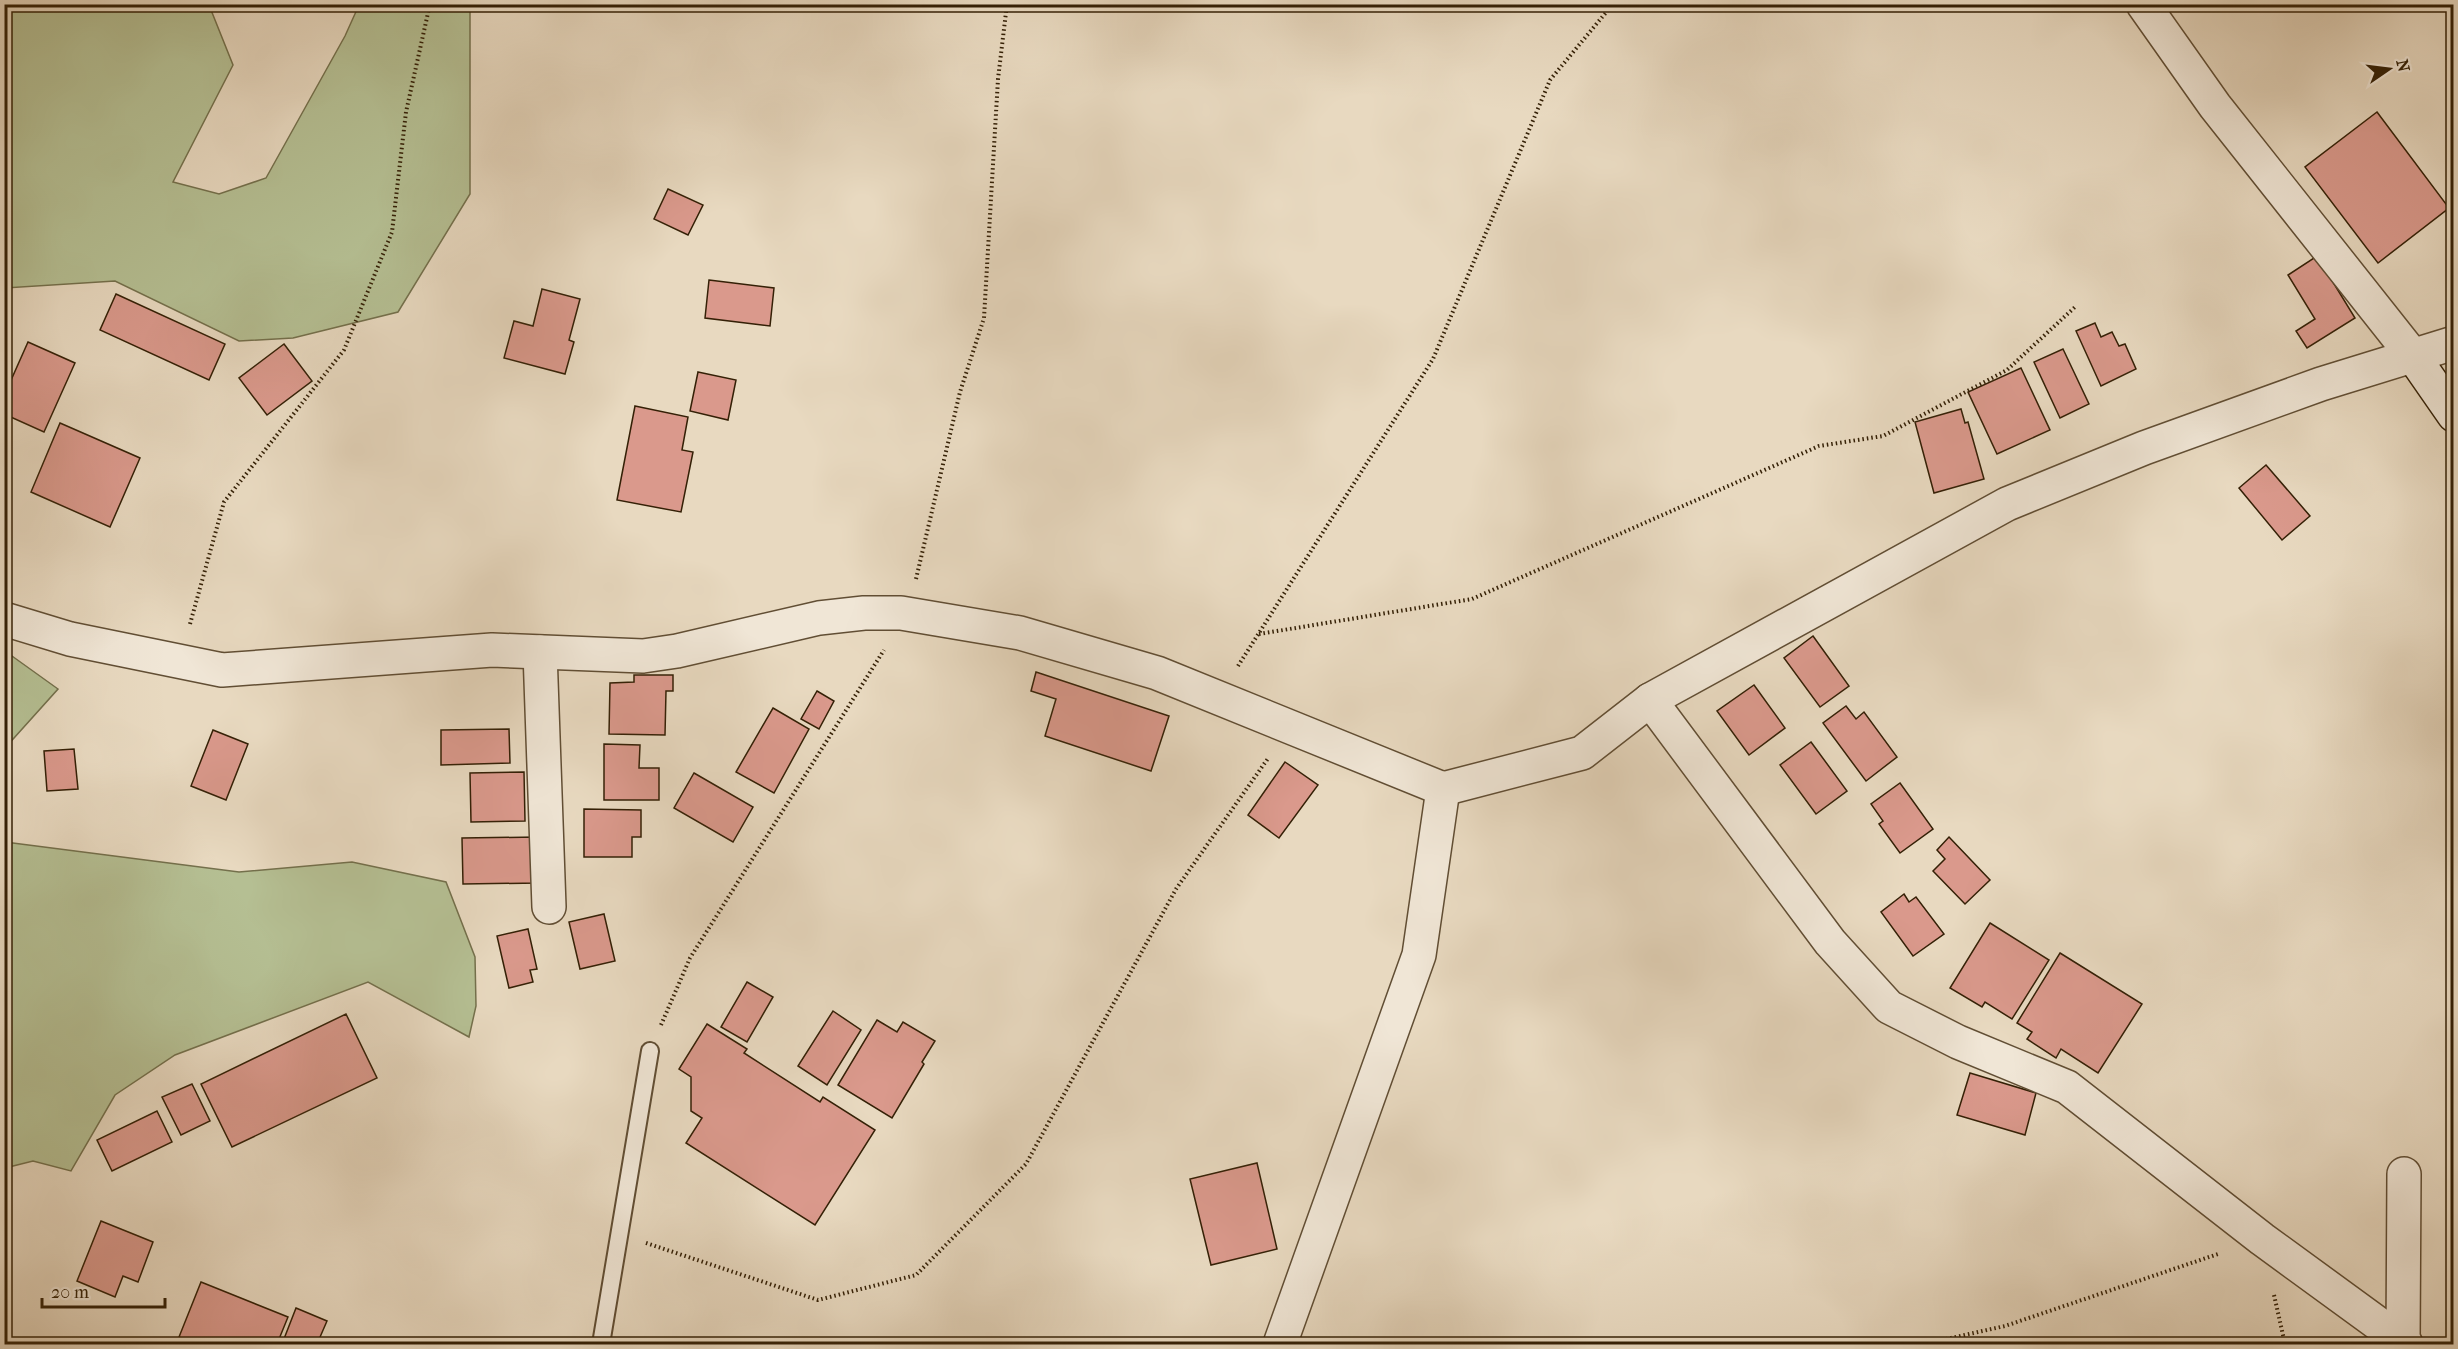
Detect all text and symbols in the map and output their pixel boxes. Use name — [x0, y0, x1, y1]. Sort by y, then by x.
north arrow — [2359, 39, 2419, 99]
text: N — [2392, 57, 2414, 75]
scale bar — [42, 1271, 165, 1309]
text: 20 m — [51, 1282, 89, 1303]

